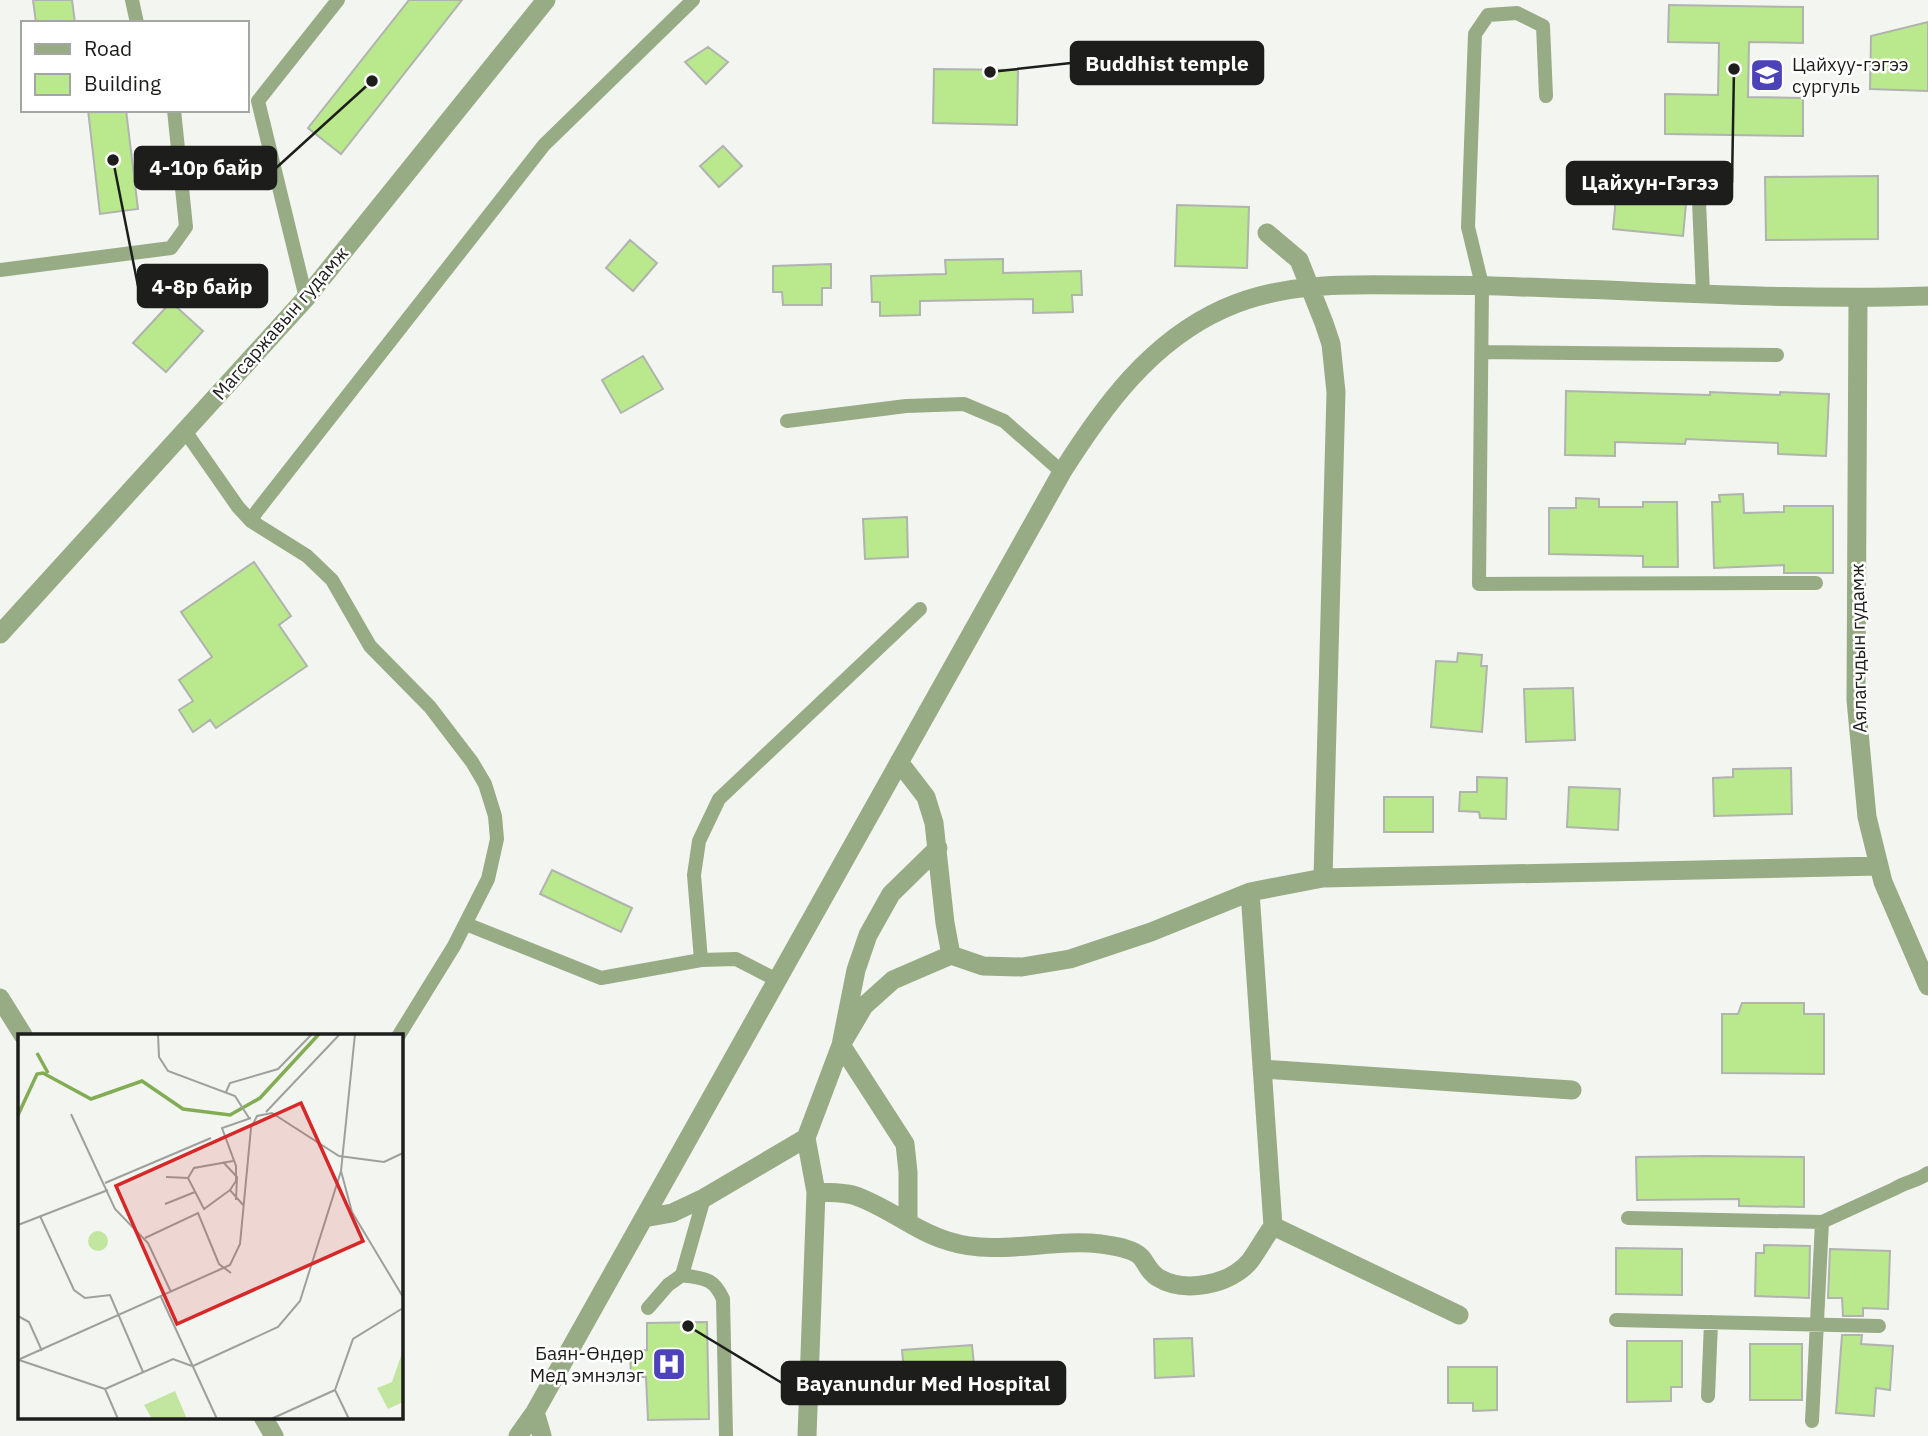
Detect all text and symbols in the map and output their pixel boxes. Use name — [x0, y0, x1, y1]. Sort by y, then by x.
legend — [21, 21, 248, 112]
text: Road — [84, 34, 132, 62]
callout: Buddhist temple — [1071, 42, 1263, 84]
text: Buddhist temple — [1085, 49, 1249, 77]
place label: Цайхуу-гэгээ сургуль — [1792, 52, 1908, 98]
school or university icon: Цайхуу-гэгээ сургуль — [1748, 56, 1786, 94]
text: Building — [84, 69, 161, 97]
callout: 4-10р байр — [135, 147, 276, 189]
text: 4-10р байр — [149, 153, 263, 181]
callout: Цайхун-Гэгээ — [1567, 162, 1732, 204]
text: Цайхун-Гэгээ — [1581, 168, 1719, 196]
street label: Магсаржавын гудамж — [207, 241, 353, 405]
callout: 4-8р байр — [138, 265, 267, 307]
text: 4-8р байр — [152, 272, 252, 300]
street label: Аялагчдын гудамж — [1845, 563, 1871, 733]
inset map — [18, 1034, 402, 1418]
place label: Баян-Өндөр Мед эмнэлэг — [530, 1341, 644, 1387]
hospital icon: Баян-Өндөр Мед эмнэлэг — [650, 1345, 688, 1383]
callout: Bayanundur Med Hospital — [782, 1362, 1065, 1404]
text: Bayanundur Med Hospital — [796, 1369, 1050, 1397]

